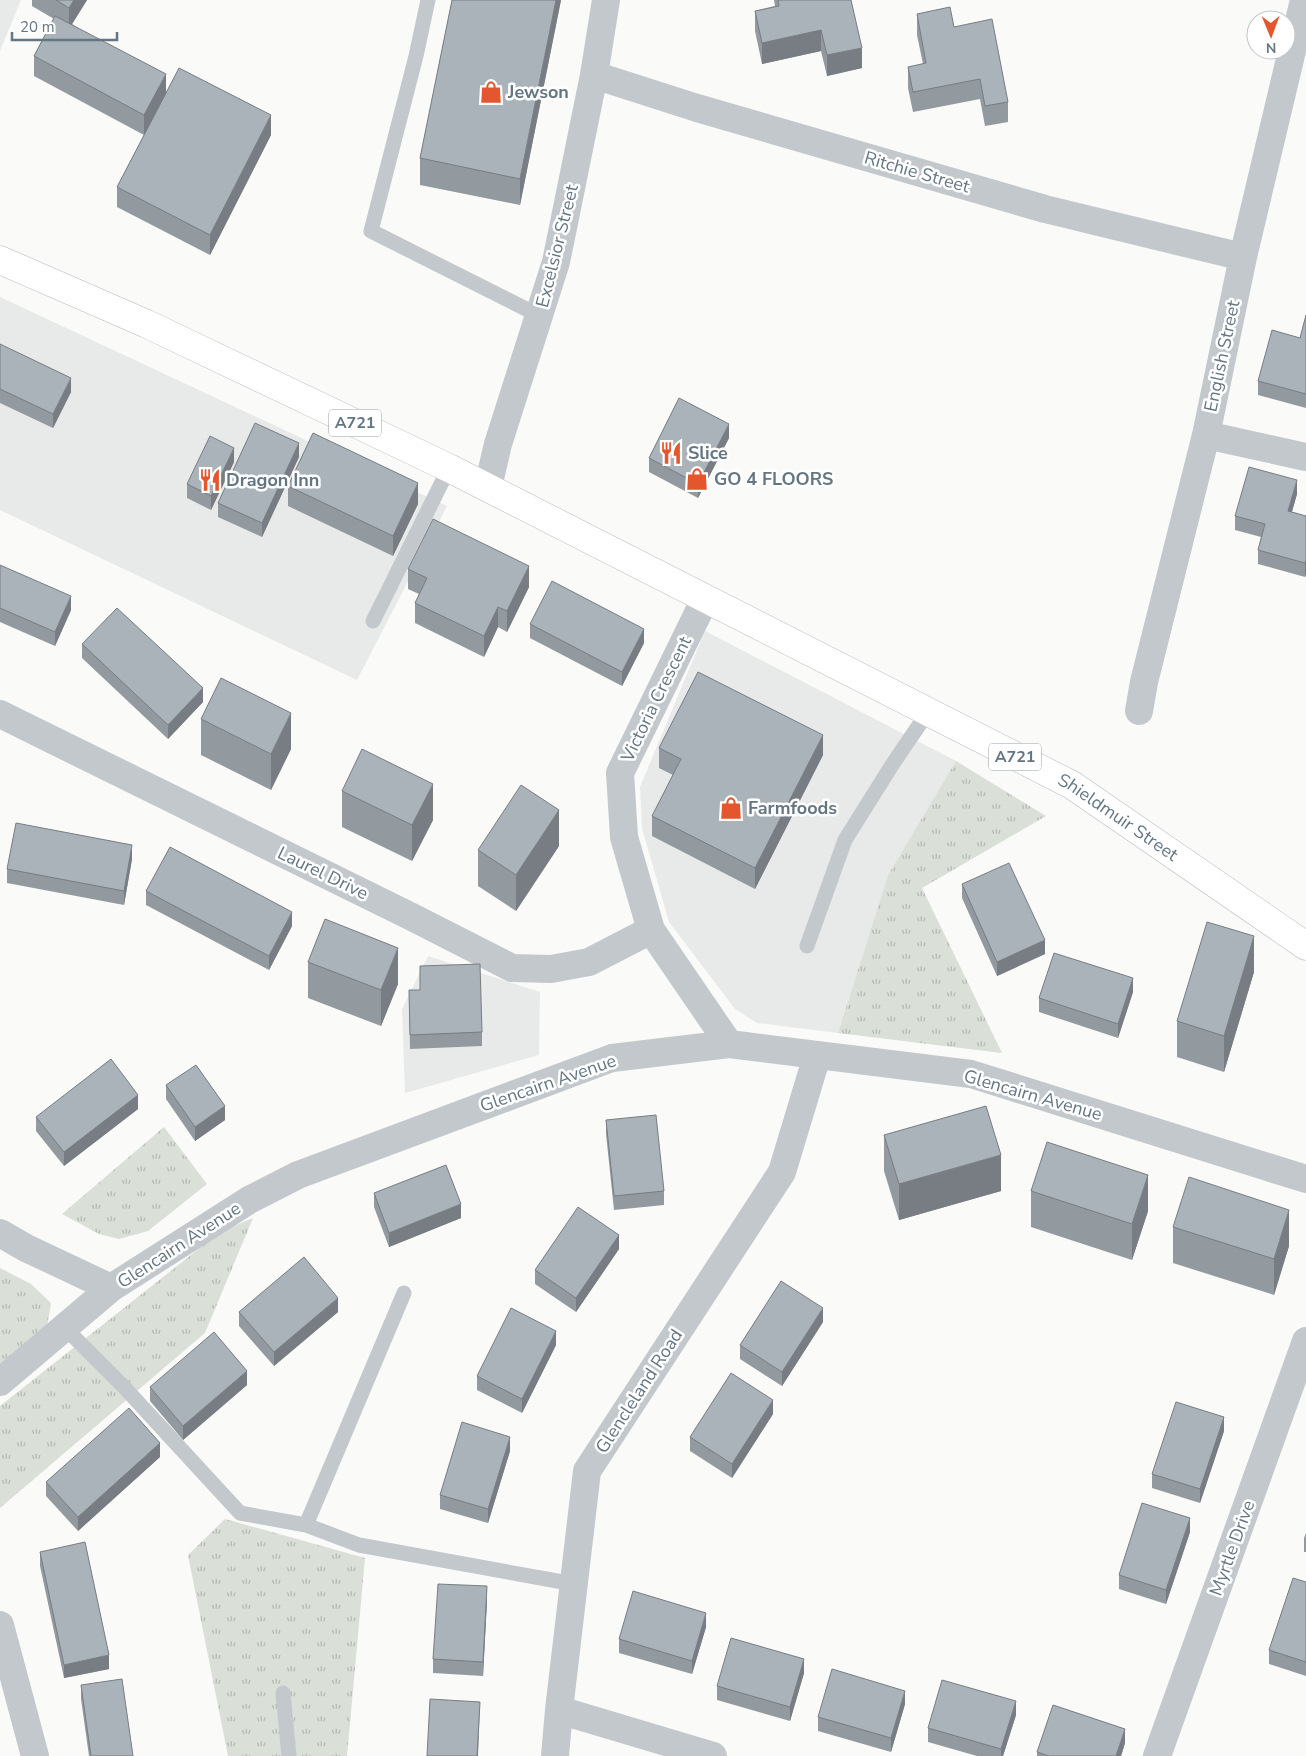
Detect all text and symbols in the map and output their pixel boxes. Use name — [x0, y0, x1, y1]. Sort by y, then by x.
scale bar — [12, 10, 118, 42]
north arrow — [1246, 10, 1296, 60]
text: 20 m — [20, 17, 55, 37]
text: N — [1266, 38, 1277, 57]
shop icon: Jewson — [478, 79, 504, 105]
place label: Jewson — [507, 80, 569, 104]
street label: Ritchie Street — [862, 146, 973, 199]
street label: Excelsior Street — [530, 181, 584, 310]
street label: English Street — [1198, 297, 1246, 414]
road number: A721 — [329, 409, 381, 436]
restaurant icon: Slice — [658, 440, 684, 466]
place label: Slice — [688, 441, 728, 465]
shop icon: GO 4 FLOORS — [684, 466, 710, 492]
restaurant icon: Dragon Inn — [197, 467, 223, 493]
place label: GO 4 FLOORS — [714, 467, 833, 491]
place label: Dragon Inn — [226, 468, 319, 492]
street label: Victoria Crescent — [615, 632, 697, 767]
road number: A721 — [989, 744, 1041, 770]
street label: Shieldmuir Street — [1054, 768, 1184, 867]
shop icon: Farmfoods — [718, 795, 744, 821]
place label: Farmfoods — [748, 796, 837, 820]
street label: Laurel Drive — [274, 841, 372, 905]
street label: Glencairn Avenue — [477, 1048, 619, 1118]
street label: Glencairn Avenue — [961, 1064, 1105, 1126]
street label: Glencairn Avenue — [113, 1196, 245, 1294]
street label: Glencleland Road — [590, 1324, 688, 1458]
street label: Myrtle Drive — [1204, 1497, 1260, 1599]

